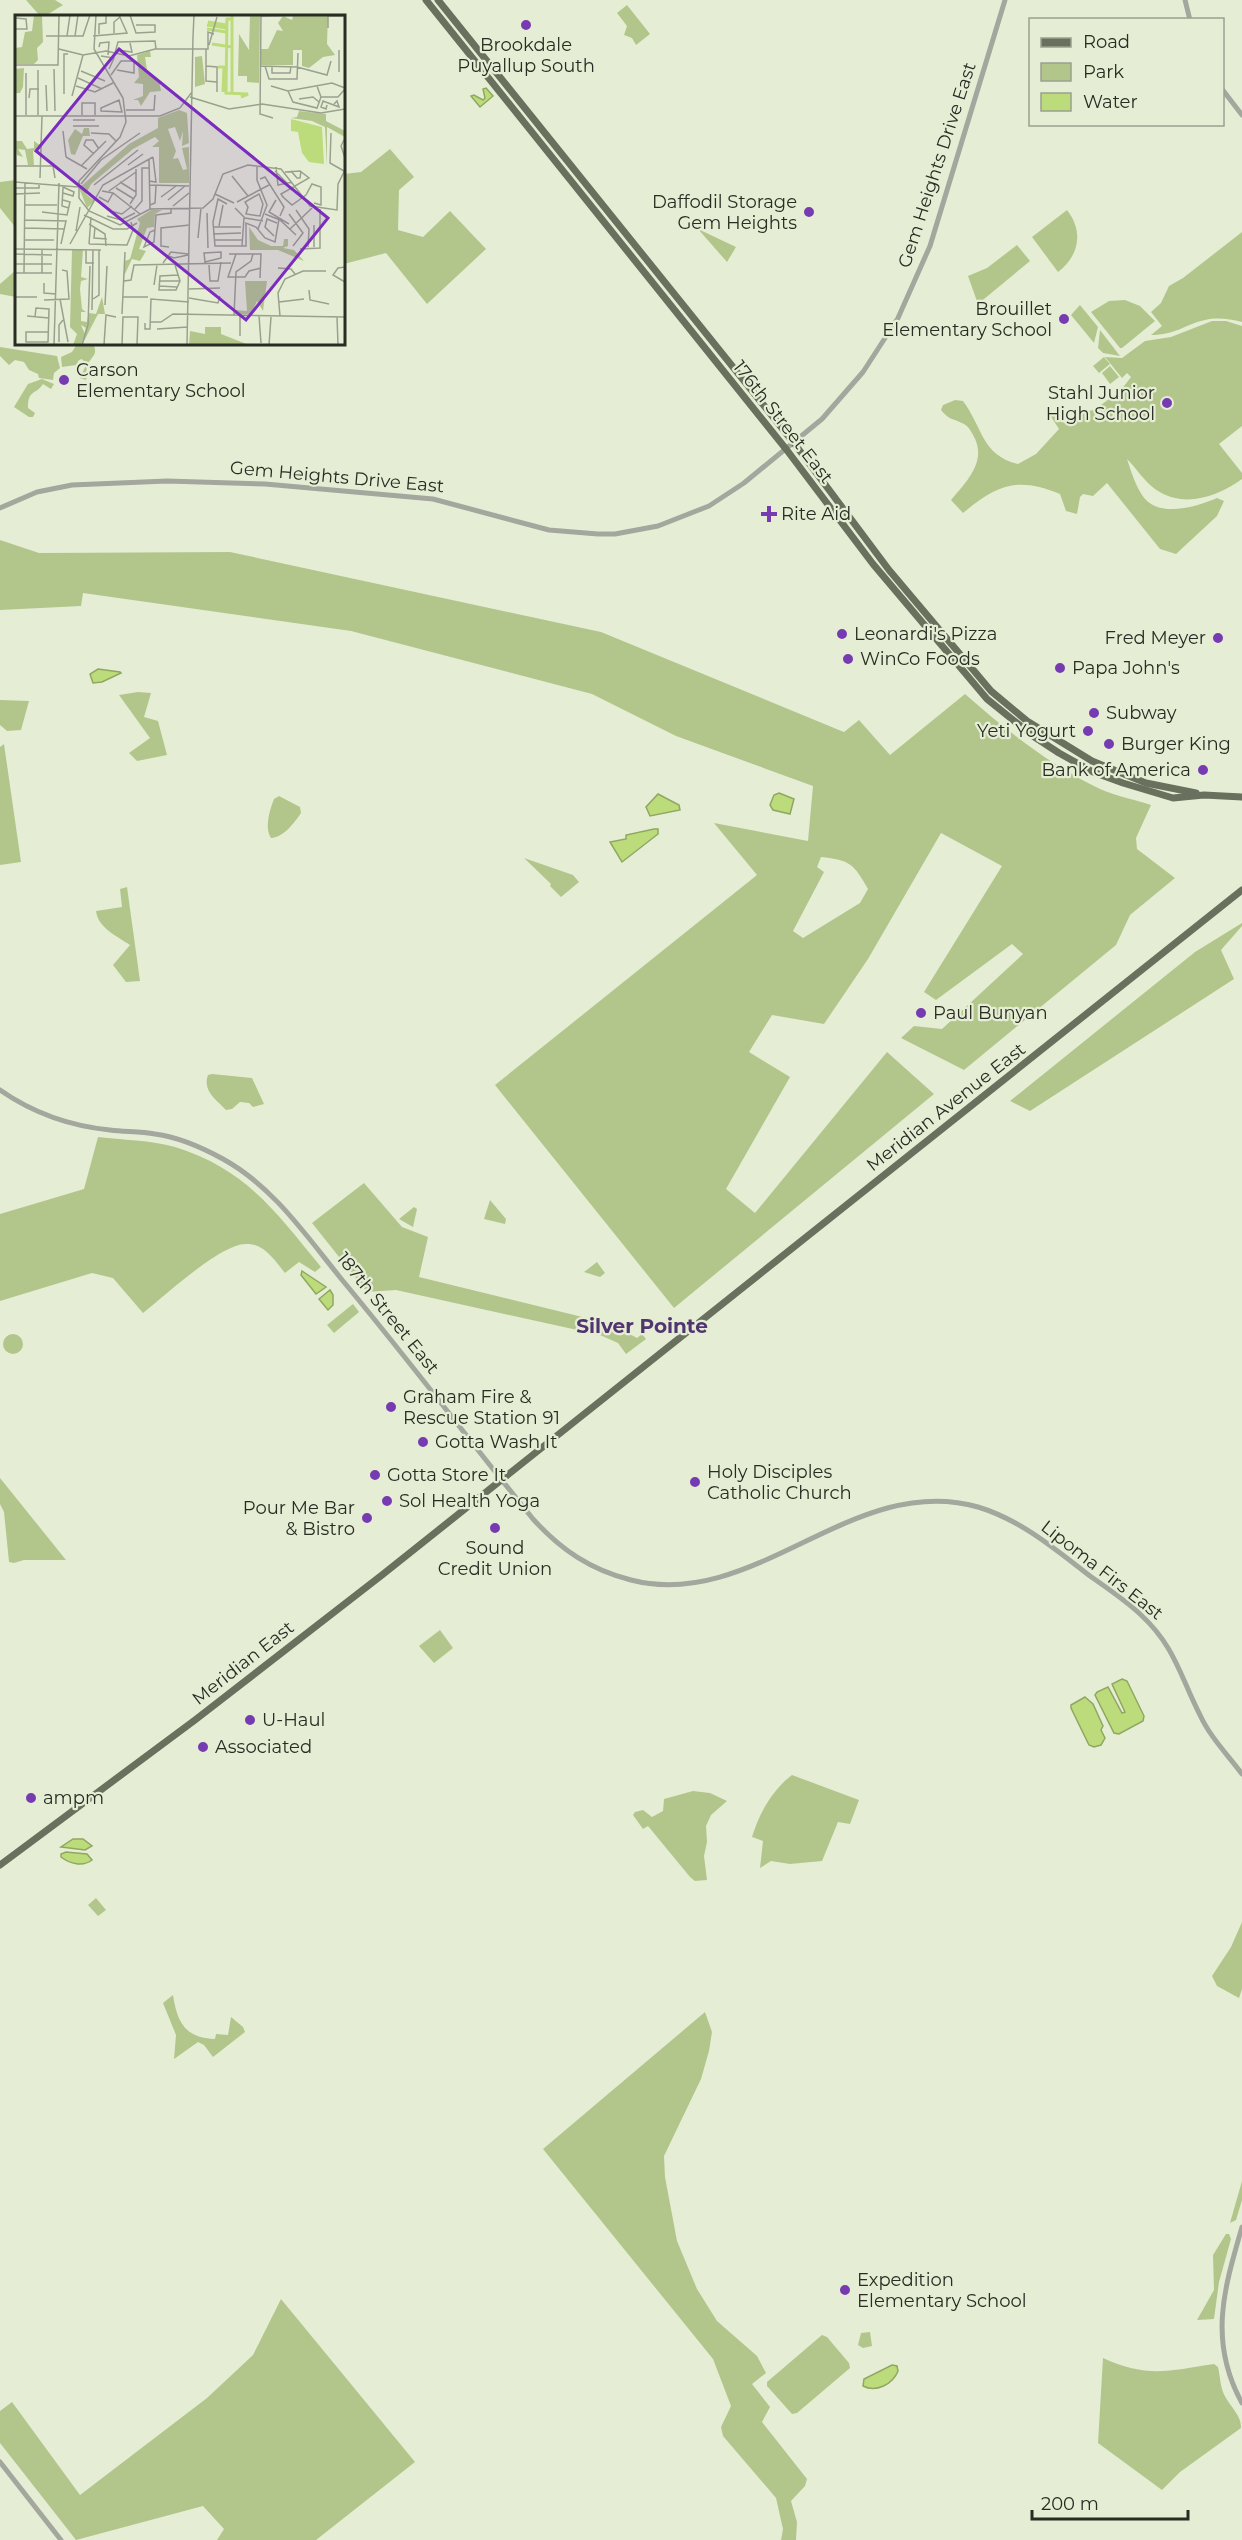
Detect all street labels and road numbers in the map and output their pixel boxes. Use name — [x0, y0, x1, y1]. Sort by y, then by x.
street label: Gem Heights Drive East — [893, 59, 981, 271]
street label: 176th Street East — [728, 356, 838, 488]
street label: Gem Heights Drive East — [229, 457, 445, 497]
street label: Meridian Avenue East — [862, 1038, 1030, 1176]
street label: 187th Street East — [332, 1248, 444, 1378]
street label: Lipoma Firs East — [1037, 1515, 1167, 1625]
street label: Meridian East — [188, 1616, 298, 1710]

